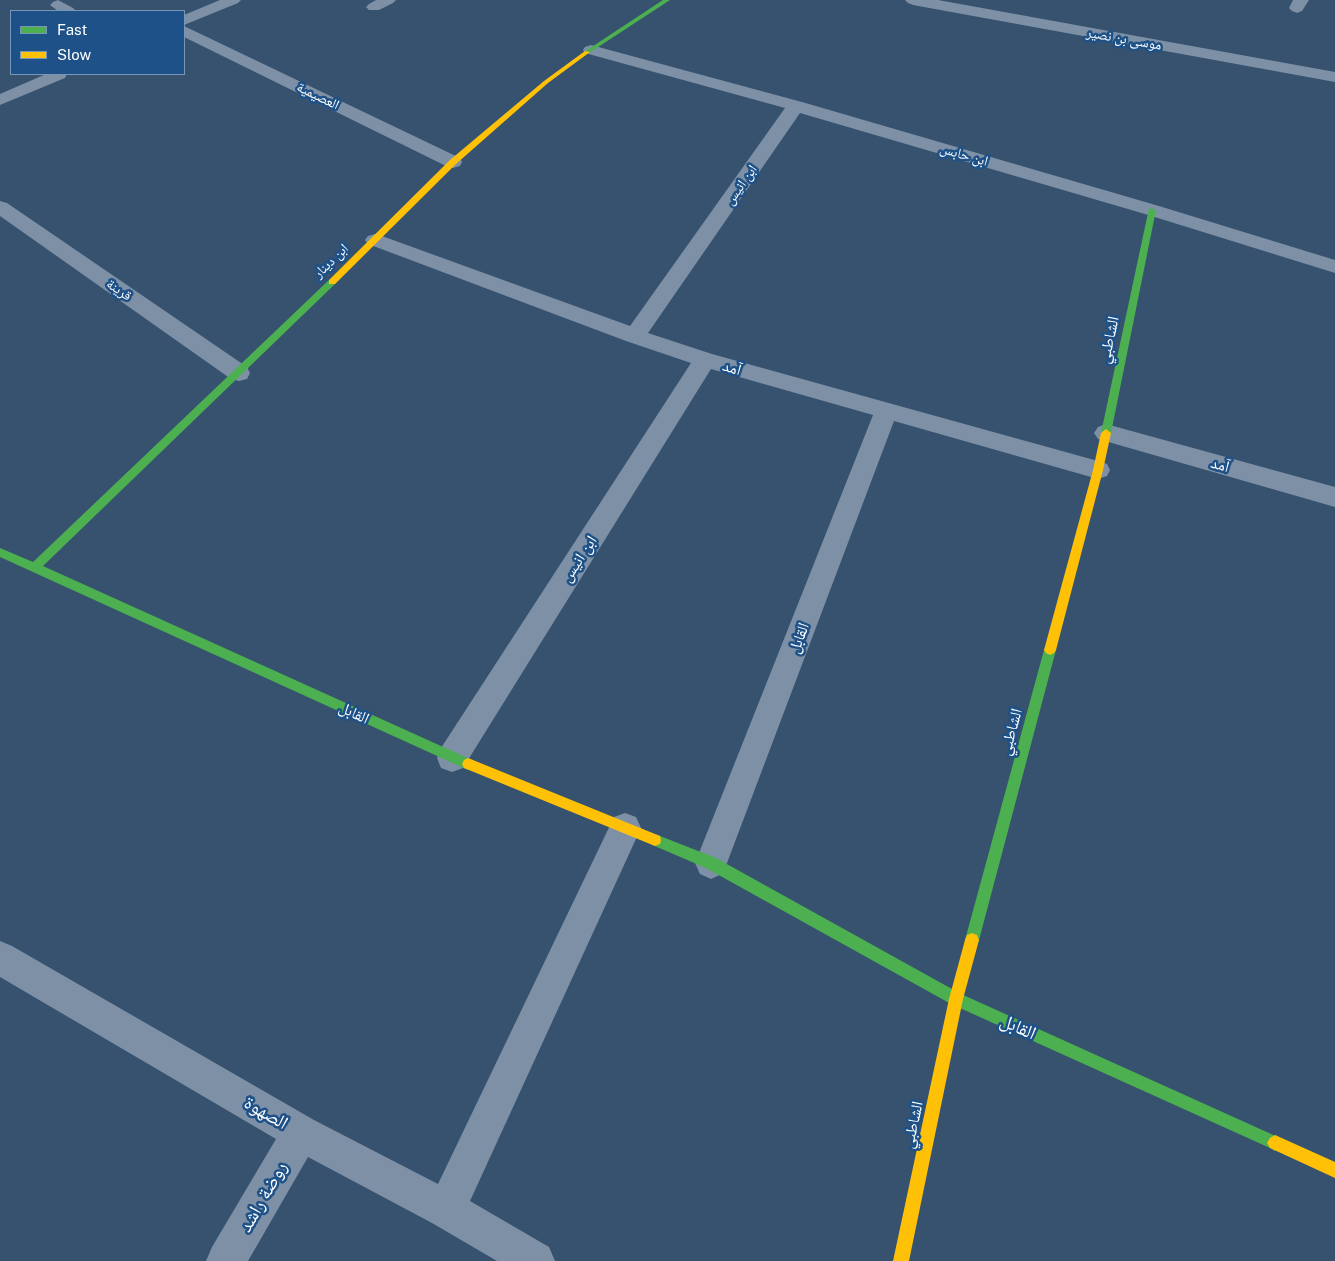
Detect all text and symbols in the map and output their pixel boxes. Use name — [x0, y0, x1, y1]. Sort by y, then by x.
legend — [10, 10, 185, 75]
text: Fast — [57, 21, 87, 38]
street label: موسى بن نصير — [1085, 24, 1163, 54]
text: Slow — [57, 46, 91, 63]
street label: العصيمية — [294, 79, 342, 113]
street label: ابن حابس — [938, 140, 990, 170]
street label: ابن انيس — [721, 162, 761, 208]
street label: ابن دينار — [310, 240, 352, 282]
street label: قرينة — [103, 275, 135, 305]
street label: الشاطبي — [1095, 314, 1123, 366]
street label: آمد — [720, 356, 744, 380]
street label: آمد — [1208, 453, 1232, 477]
street label: ابن انيس — [557, 532, 601, 586]
street label: القابل — [784, 620, 814, 656]
street label: القابل — [336, 698, 372, 728]
street label: الشاطبي — [996, 706, 1026, 758]
street label: القابل — [996, 1009, 1040, 1045]
street label: الصهوة — [240, 1091, 292, 1135]
street label: الشاطبي — [899, 1099, 927, 1151]
street label: روضة راشد — [234, 1158, 292, 1236]

